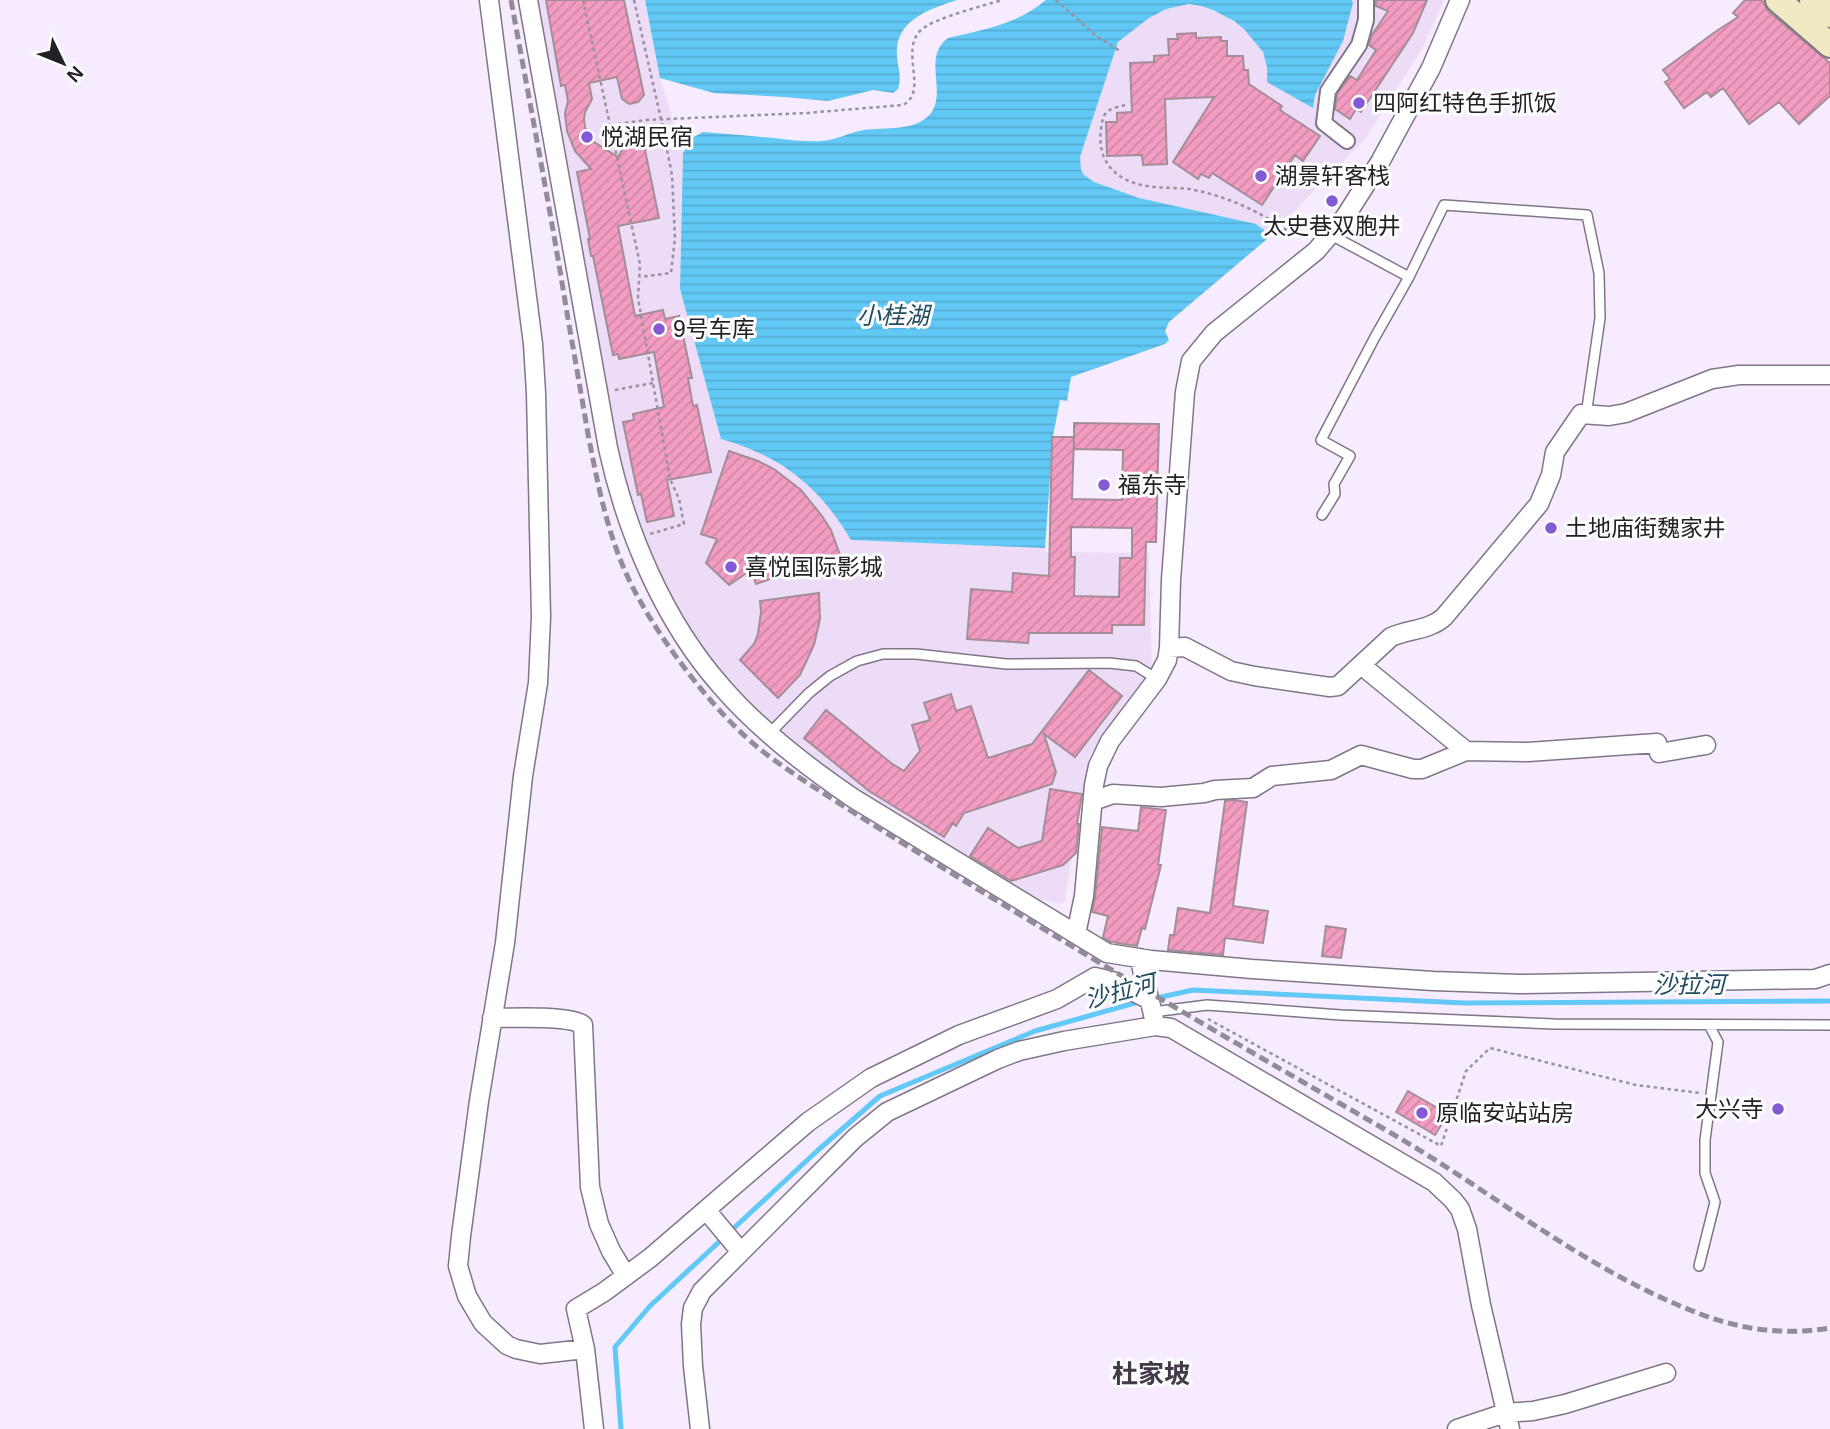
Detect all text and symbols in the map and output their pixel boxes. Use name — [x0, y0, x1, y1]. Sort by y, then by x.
north arrow — [28, 28, 98, 98]
text: N — [63, 62, 87, 86]
place label: 四阿红特色手抓饭 — [1373, 90, 1557, 116]
marker: 四阿红特色手抓饭 — [1351, 95, 1367, 111]
place label: 悦湖民宿 — [601, 124, 693, 150]
marker: 悦湖民宿 — [579, 129, 595, 145]
place label: 湖景轩客栈 — [1275, 163, 1390, 189]
marker: 湖景轩客栈 — [1253, 168, 1269, 184]
marker: 太史巷双胞井 — [1324, 193, 1340, 209]
place label: 太史巷双胞井 — [1263, 213, 1401, 239]
water label: 小桂湖 — [857, 302, 933, 329]
place label: 9号车库 — [673, 316, 755, 342]
marker: 9号车库 — [651, 321, 667, 337]
place label: 福东寺 — [1118, 472, 1187, 498]
marker: 福东寺 — [1096, 477, 1112, 493]
place label: 土地庙街魏家井 — [1565, 515, 1726, 541]
marker: 土地庙街魏家井 — [1543, 520, 1559, 536]
place label: 喜悦国际影城 — [745, 554, 883, 580]
marker: 喜悦国际影城 — [723, 559, 739, 575]
water label: 沙拉河 — [1082, 968, 1162, 1013]
water label: 沙拉河 — [1653, 971, 1729, 998]
place label: 大兴寺 — [1695, 1096, 1764, 1122]
place label: 原临安站站房 — [1436, 1100, 1574, 1126]
marker: 大兴寺 — [1770, 1101, 1786, 1117]
marker: 原临安站站房 — [1414, 1105, 1430, 1121]
district label: 杜家坡 — [1112, 1359, 1190, 1389]

